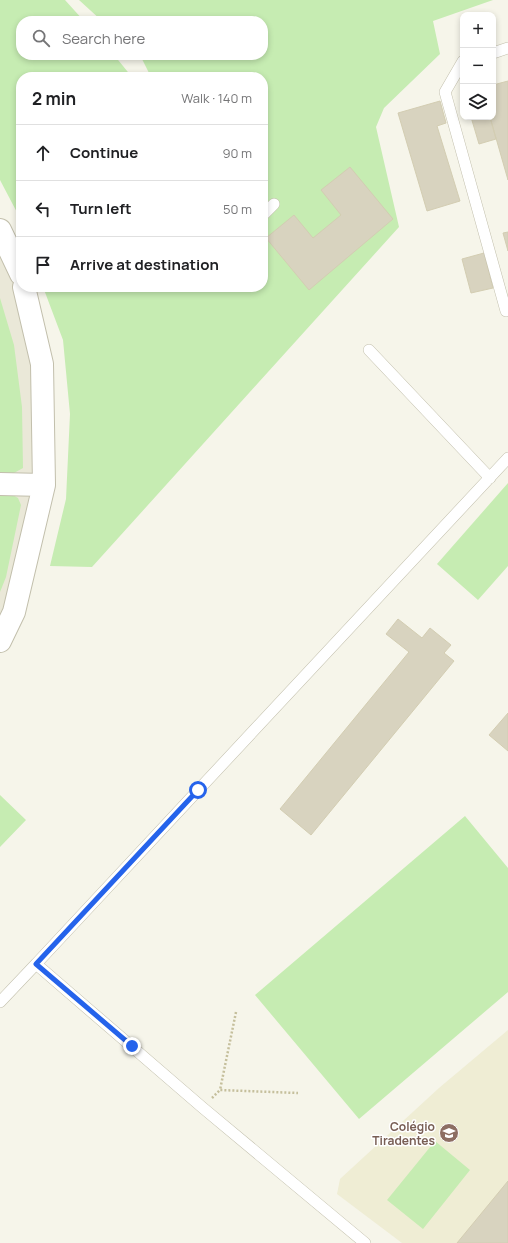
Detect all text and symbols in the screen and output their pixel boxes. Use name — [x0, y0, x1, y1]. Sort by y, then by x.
map controls — [460, 12, 496, 120]
button: + — [460, 12, 496, 48]
search box — [16, 16, 268, 60]
icon: search — [30, 27, 52, 49]
text: Search here — [62, 28, 145, 49]
button: − — [460, 48, 496, 84]
button: layers — [460, 84, 496, 120]
text: 2 min — [32, 87, 76, 110]
text: Walk · 140 m — [181, 89, 252, 107]
icon: ahead — [32, 142, 54, 164]
text: Continue — [70, 142, 138, 163]
text: 90 m — [222, 144, 252, 162]
icon: left — [32, 198, 54, 220]
text: Turn left — [70, 198, 132, 219]
text: 50 m — [223, 200, 252, 218]
icon: arrive — [32, 254, 54, 276]
text: Arrive at destination — [70, 254, 219, 275]
route start — [189, 781, 207, 799]
route end — [123, 1037, 141, 1055]
place label: Colégio Tiradentes — [372, 1118, 435, 1149]
school or university icon: Colégio Tiradentes — [438, 1122, 460, 1144]

